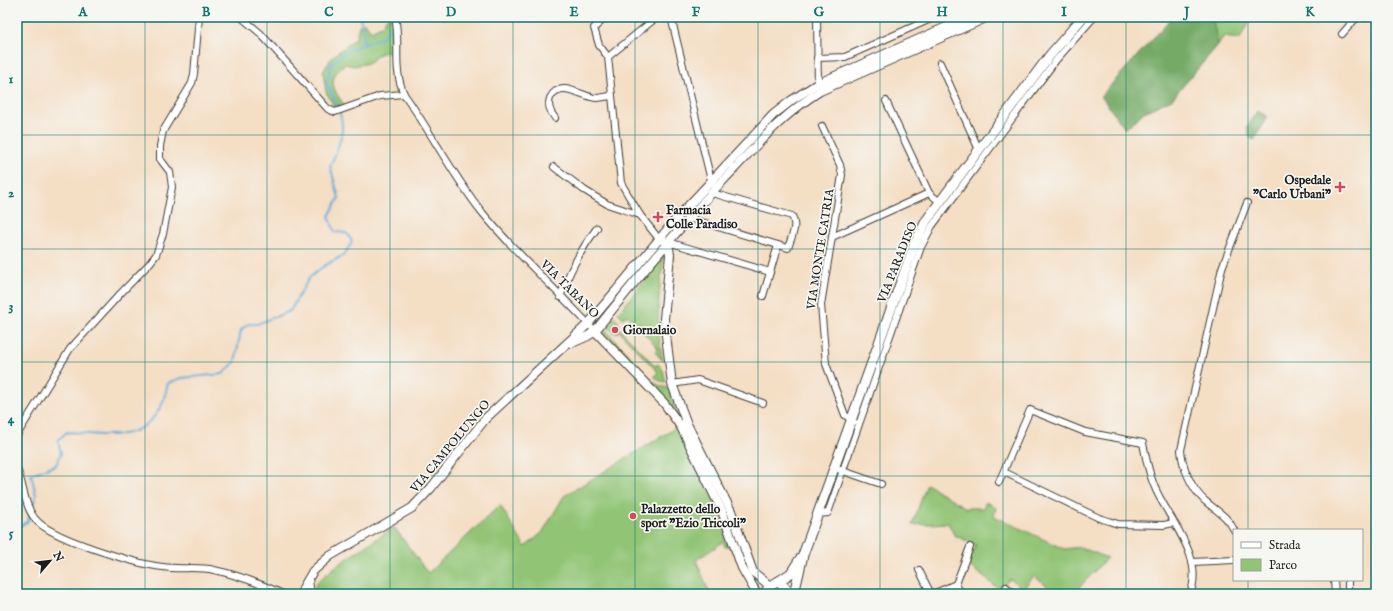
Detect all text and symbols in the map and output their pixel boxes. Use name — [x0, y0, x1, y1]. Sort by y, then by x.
text: A — [78, 4, 89, 21]
text: B — [202, 4, 211, 21]
text: C — [324, 4, 334, 21]
text: D — [446, 4, 457, 21]
text: E — [569, 4, 579, 21]
text: F — [692, 4, 701, 21]
text: G — [814, 4, 825, 21]
text: H — [936, 4, 948, 21]
text: I — [1061, 4, 1067, 21]
text: J — [1182, 4, 1190, 21]
text: K — [1305, 4, 1315, 21]
text: 1 — [9, 71, 14, 88]
place label: Ospedale "Carlo Urbani" — [1253, 173, 1331, 202]
marker: Ospedale "Carlo Urbani" — [1334, 181, 1346, 193]
text: 2 — [8, 185, 14, 202]
street label: VIA MONTE CATRIA — [803, 187, 838, 312]
place label: Farmacia Colle Paradiso — [666, 203, 738, 232]
marker: Farmacia Colle Paradiso — [653, 212, 663, 222]
street label: VIA PARADISO — [874, 219, 921, 306]
street label: VIA TABANO — [537, 256, 602, 322]
text: 3 — [9, 298, 14, 315]
place label: Giornalaio — [623, 323, 677, 338]
marker: Giornalaio — [610, 325, 620, 335]
street label: VIA CAMPOLUNGO — [407, 397, 494, 497]
text: 4 — [8, 411, 15, 428]
place label: Palazzetto dello sport "Ezio Triccoli" — [641, 502, 746, 532]
marker: Palazzetto dello sport "Ezio Triccoli" — [628, 511, 638, 521]
text: 5 — [9, 525, 14, 542]
legend — [1233, 529, 1363, 581]
text: Strada — [1269, 538, 1301, 553]
north arrow — [30, 541, 70, 581]
text: N — [49, 548, 67, 565]
text: Parco — [1269, 558, 1298, 573]

